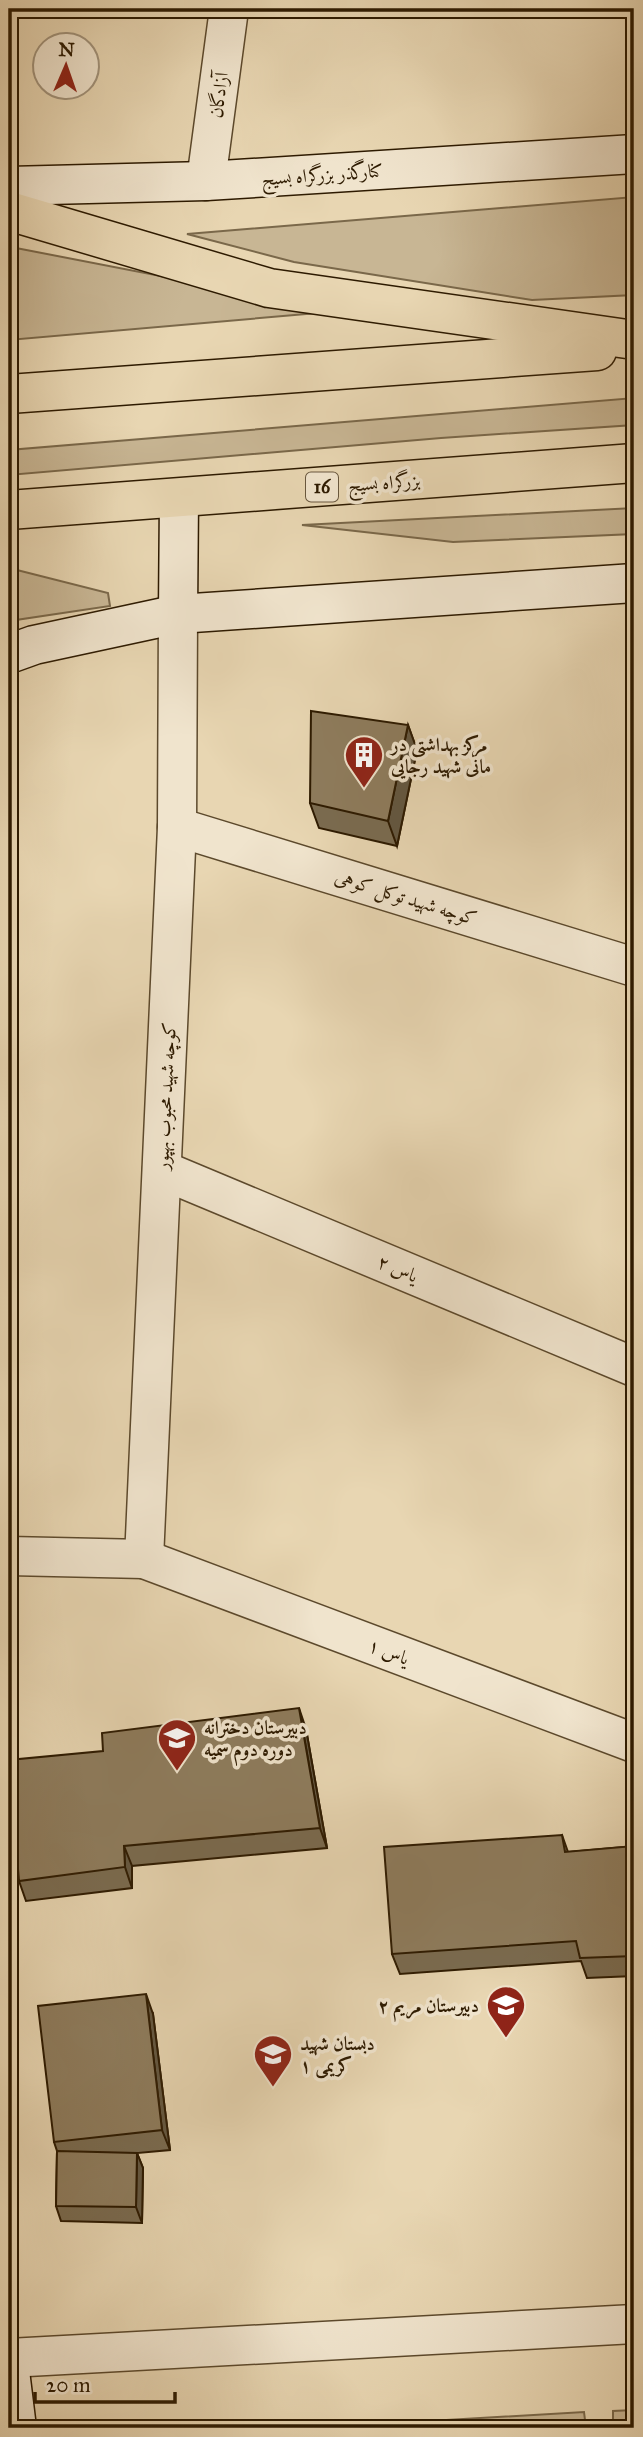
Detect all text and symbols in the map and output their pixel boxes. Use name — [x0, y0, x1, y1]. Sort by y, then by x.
north arrow — [32, 32, 102, 102]
text: N — [58, 38, 75, 61]
street label: آزادگان — [204, 69, 233, 120]
street label: کنارگذر بزرگراه بسیج — [260, 157, 384, 196]
street label: بزرگراه بسیج — [347, 467, 422, 502]
road number: 16 — [306, 472, 338, 502]
place label: مرکز بهداشتی در مانی شهید رجایی — [389, 733, 491, 779]
building icon: مرکز بهداشتی در مانی شهید رجایی — [343, 734, 385, 789]
street label: کوچه شهید توکل کوهی — [331, 865, 480, 932]
street label: کوچه شهید محبوب بهپور — [150, 1021, 183, 1173]
street label: یاس ۲ — [374, 1250, 423, 1289]
street label: یاس ۱ — [365, 1633, 414, 1671]
place label: دبیرستان دخترانه دوره دوم سمیه — [204, 1716, 307, 1767]
school or university icon: دبیرستان دخترانه دوره دوم سمیه — [156, 1717, 198, 1772]
school or university icon: دبیرستان مریم ۲ — [485, 1984, 527, 2039]
place label: دبیرستان مریم ۲ — [378, 1994, 479, 2022]
place label: دبستان شهید کریمی ۱ — [300, 2032, 375, 2079]
school or university icon: دبستان شهید کریمی ۱ — [252, 2033, 294, 2088]
scale bar — [35, 2360, 175, 2404]
text: 20 m — [46, 2372, 91, 2398]

